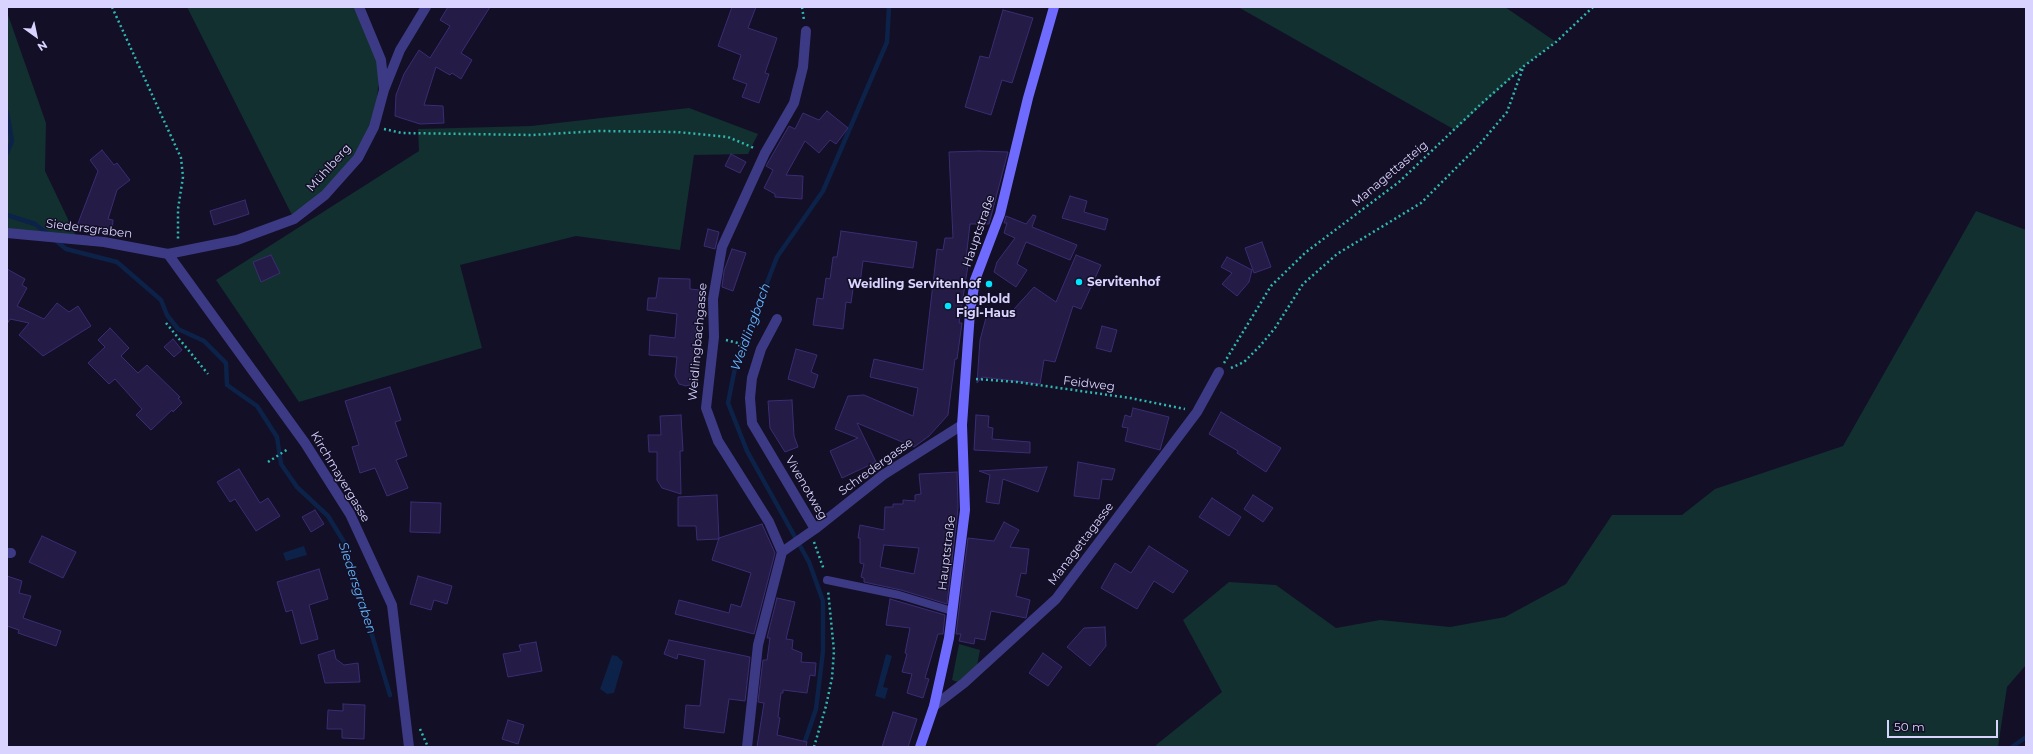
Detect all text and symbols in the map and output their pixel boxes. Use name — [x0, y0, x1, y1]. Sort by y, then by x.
north arrow — [16, 16, 56, 56]
text: N — [35, 38, 50, 54]
street label: Managettasteig — [1349, 138, 1431, 210]
street label: Mühlberg — [304, 141, 354, 195]
street label: Hauptstraße — [960, 193, 998, 269]
street label: Siedersgraben — [45, 217, 133, 241]
place label: Servitenhof — [1087, 275, 1160, 289]
place label: Weidling Servitenhof — [848, 277, 981, 291]
marker: Servitenhof — [1074, 277, 1084, 287]
marker: Weidling Servitenhof — [984, 279, 994, 289]
water label: Weidlingbach — [728, 281, 774, 373]
street label: Weidlingbachgasse — [686, 282, 710, 402]
place label: Leoplold Figl-Haus — [956, 292, 1016, 320]
marker: Leoplold Figl-Haus — [943, 301, 953, 311]
street label: Feidweg — [1062, 374, 1116, 394]
street label: Kirchmayergasse — [307, 429, 373, 525]
street label: Schredergasse — [836, 435, 916, 499]
street label: Vivenotweg — [782, 454, 830, 522]
street label: Managettagasse — [1045, 500, 1117, 588]
street label: Hauptstraße — [935, 515, 959, 591]
water label: Siedersgraben — [335, 540, 379, 636]
scale bar — [1889, 712, 2000, 738]
text: 50 m — [1894, 719, 1925, 734]

